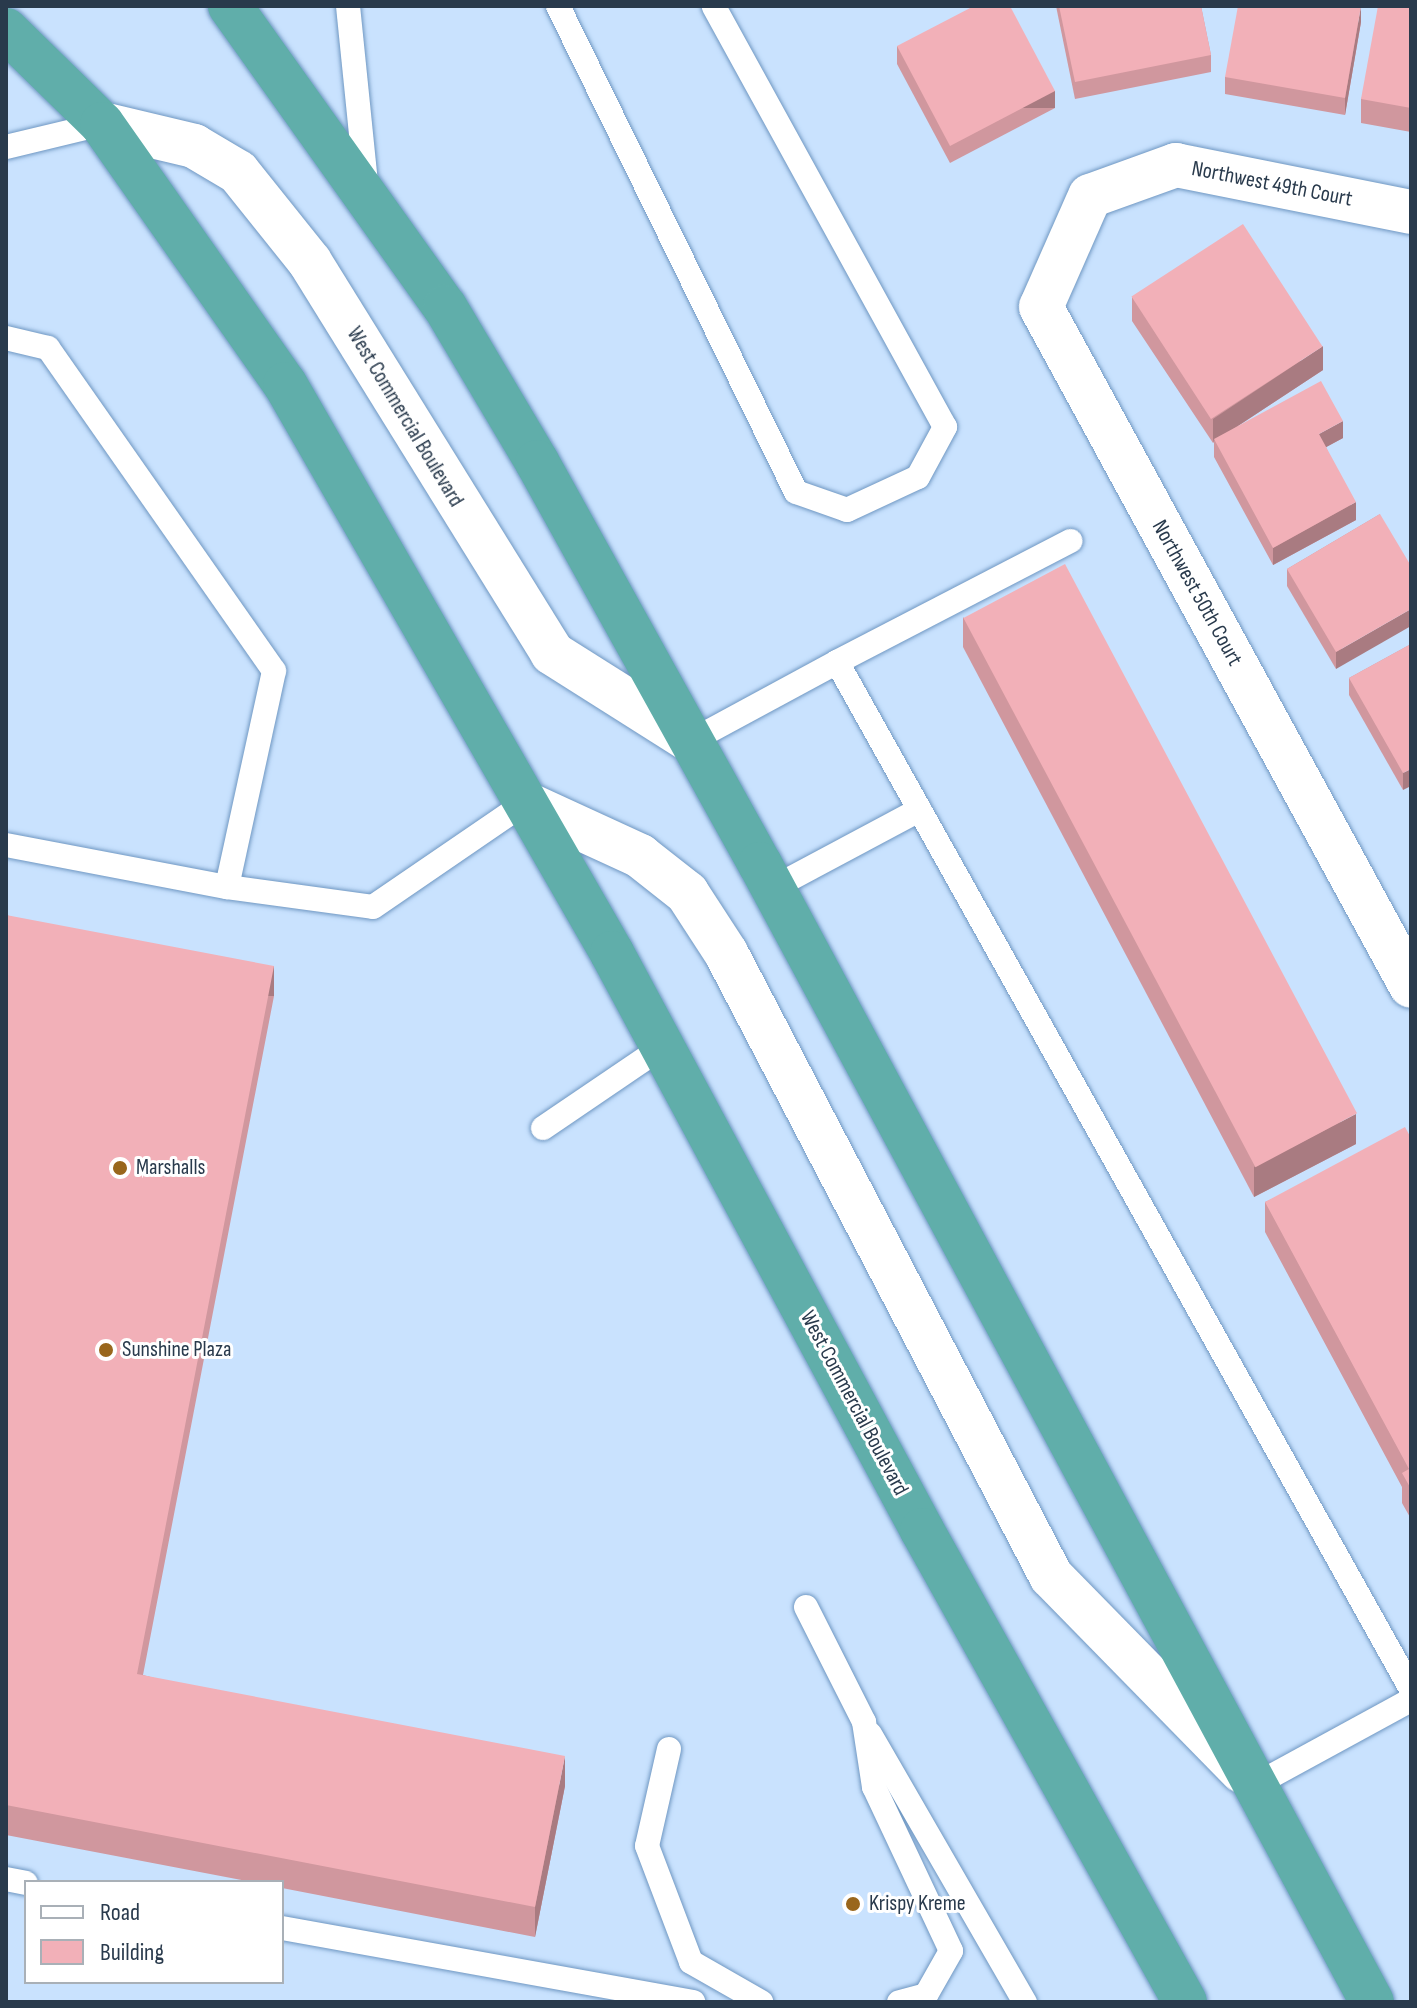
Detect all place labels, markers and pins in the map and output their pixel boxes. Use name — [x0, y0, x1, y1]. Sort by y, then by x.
place label: Marshalls — [136, 1155, 205, 1181]
marker: Marshalls — [111, 1159, 129, 1177]
place label: Sunshine Plaza — [122, 1337, 231, 1363]
marker: Sunshine Plaza — [97, 1341, 115, 1359]
place label: Krispy Kreme — [869, 1891, 966, 1917]
marker: Krispy Kreme — [844, 1895, 862, 1913]

